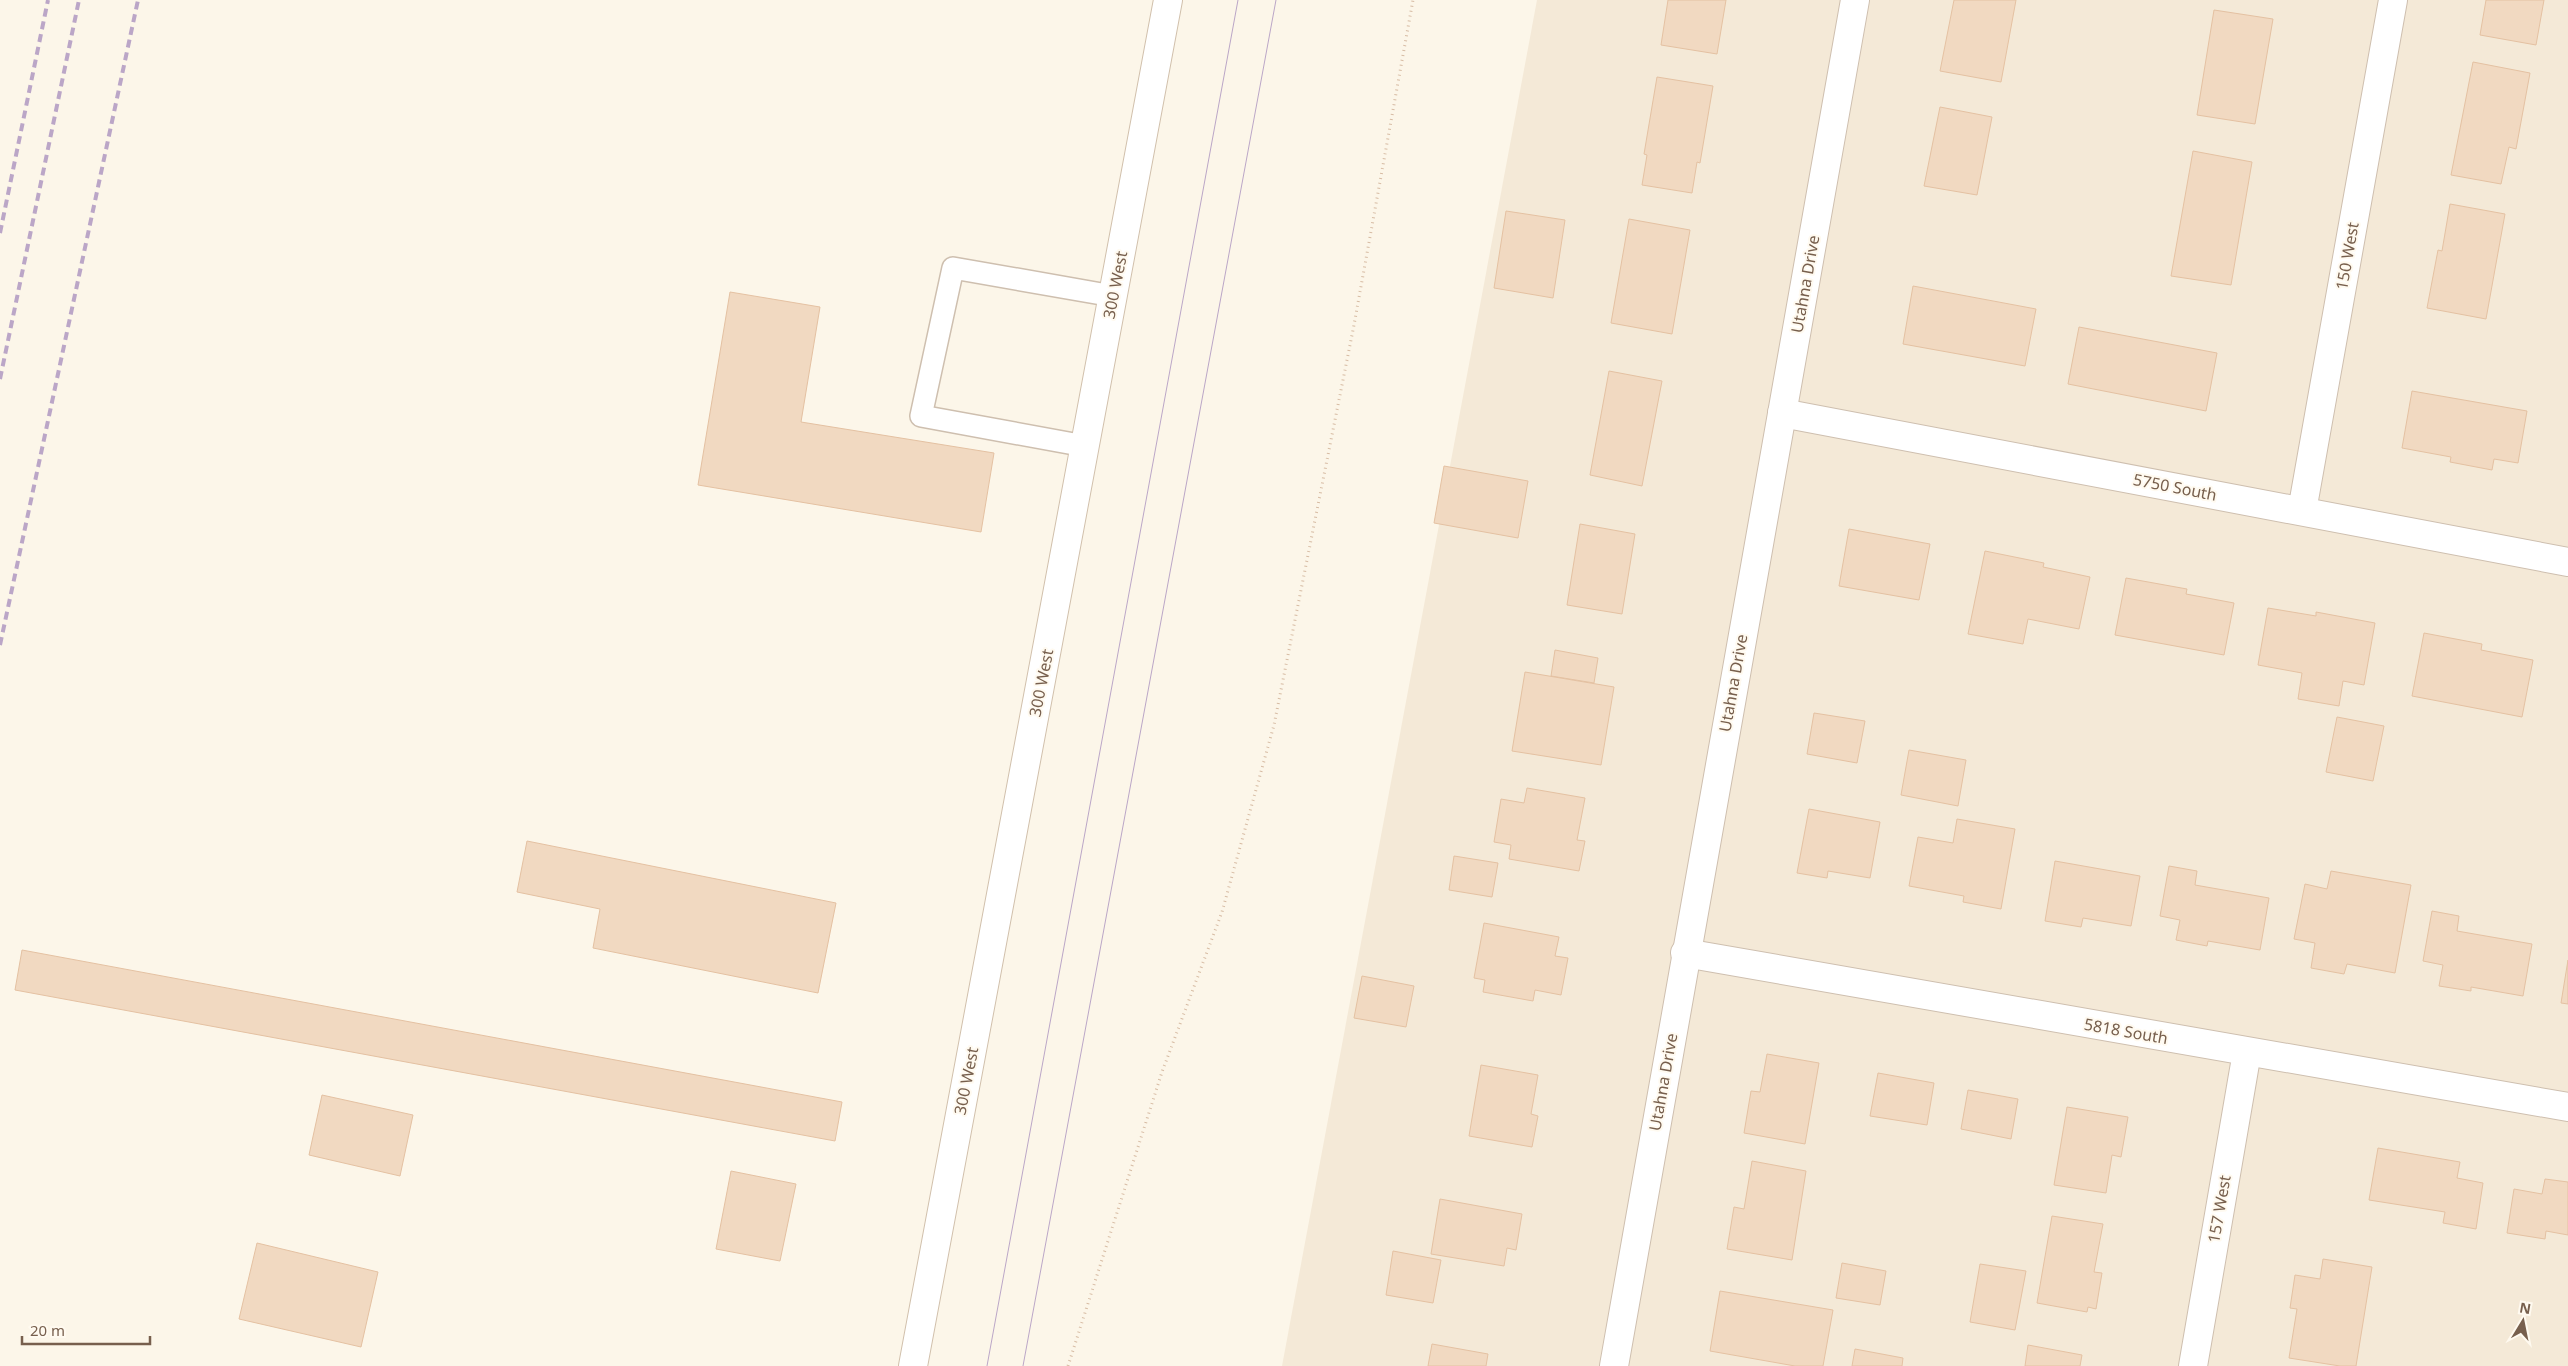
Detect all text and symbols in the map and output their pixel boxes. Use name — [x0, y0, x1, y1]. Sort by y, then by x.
street label: 150 West — [2330, 220, 2364, 292]
street label: Utahna Drive — [1786, 233, 1824, 335]
street label: 300 West — [1098, 249, 1132, 321]
street label: 5750 South — [2131, 468, 2219, 506]
street label: Utahna Drive — [1714, 632, 1752, 734]
street label: 300 West — [1024, 647, 1058, 719]
street label: 5818 South — [2082, 1013, 2170, 1049]
street label: Utahna Drive — [1644, 1031, 1682, 1133]
street label: 300 West — [949, 1045, 983, 1117]
street label: 157 West — [2202, 1173, 2236, 1245]
north arrow — [2498, 1296, 2548, 1346]
text: N — [2518, 1297, 2533, 1318]
scale bar — [22, 1314, 150, 1346]
text: 20 m — [30, 1320, 65, 1340]

